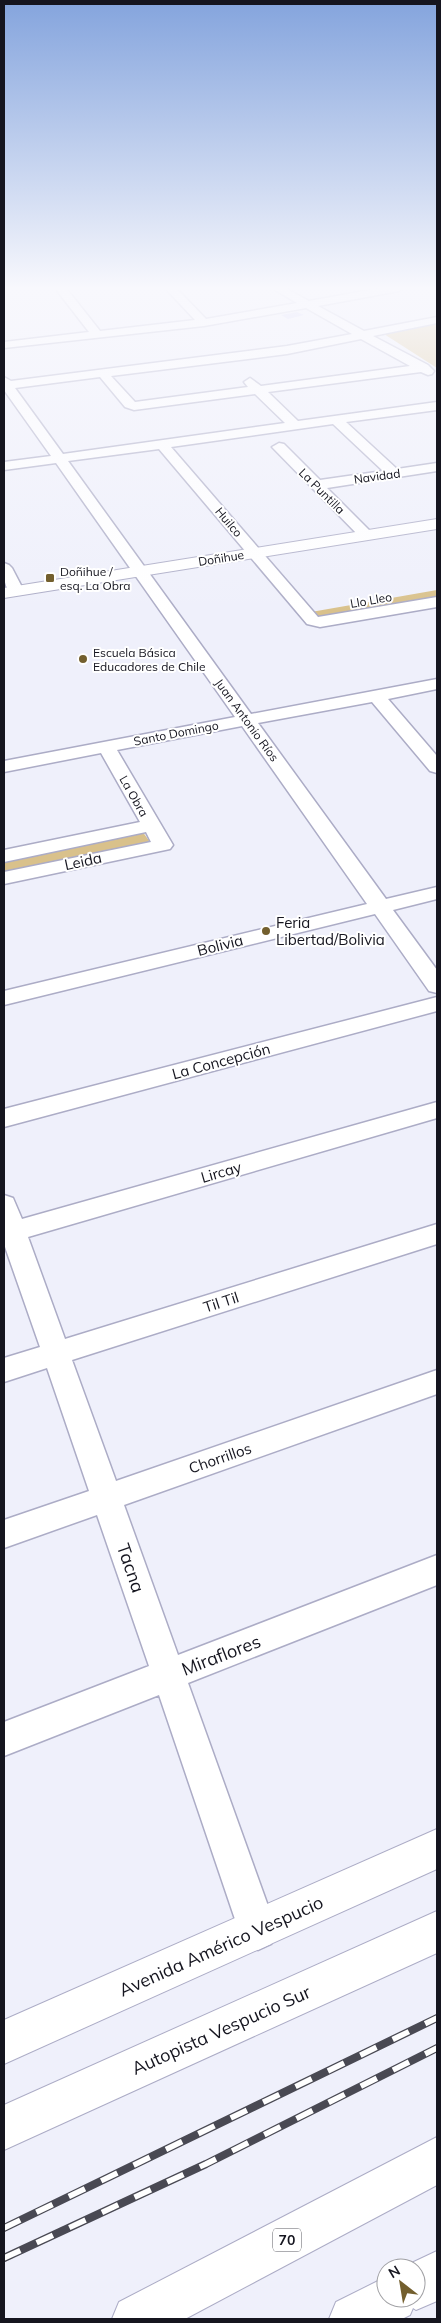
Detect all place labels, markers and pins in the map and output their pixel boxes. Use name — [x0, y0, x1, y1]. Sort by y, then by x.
place label: Doñihue / esq. La Obra — [60, 564, 130, 593]
marker: Doñihue / esq. La Obra — [44, 572, 56, 584]
place label: Escuela Básica Educadores de Chile — [93, 645, 206, 674]
marker: Escuela Básica Educadores de Chile — [77, 653, 89, 665]
place label: Feria Libertad/Bolivia — [276, 913, 385, 949]
marker: Feria Libertad/Bolivia — [260, 925, 272, 937]

